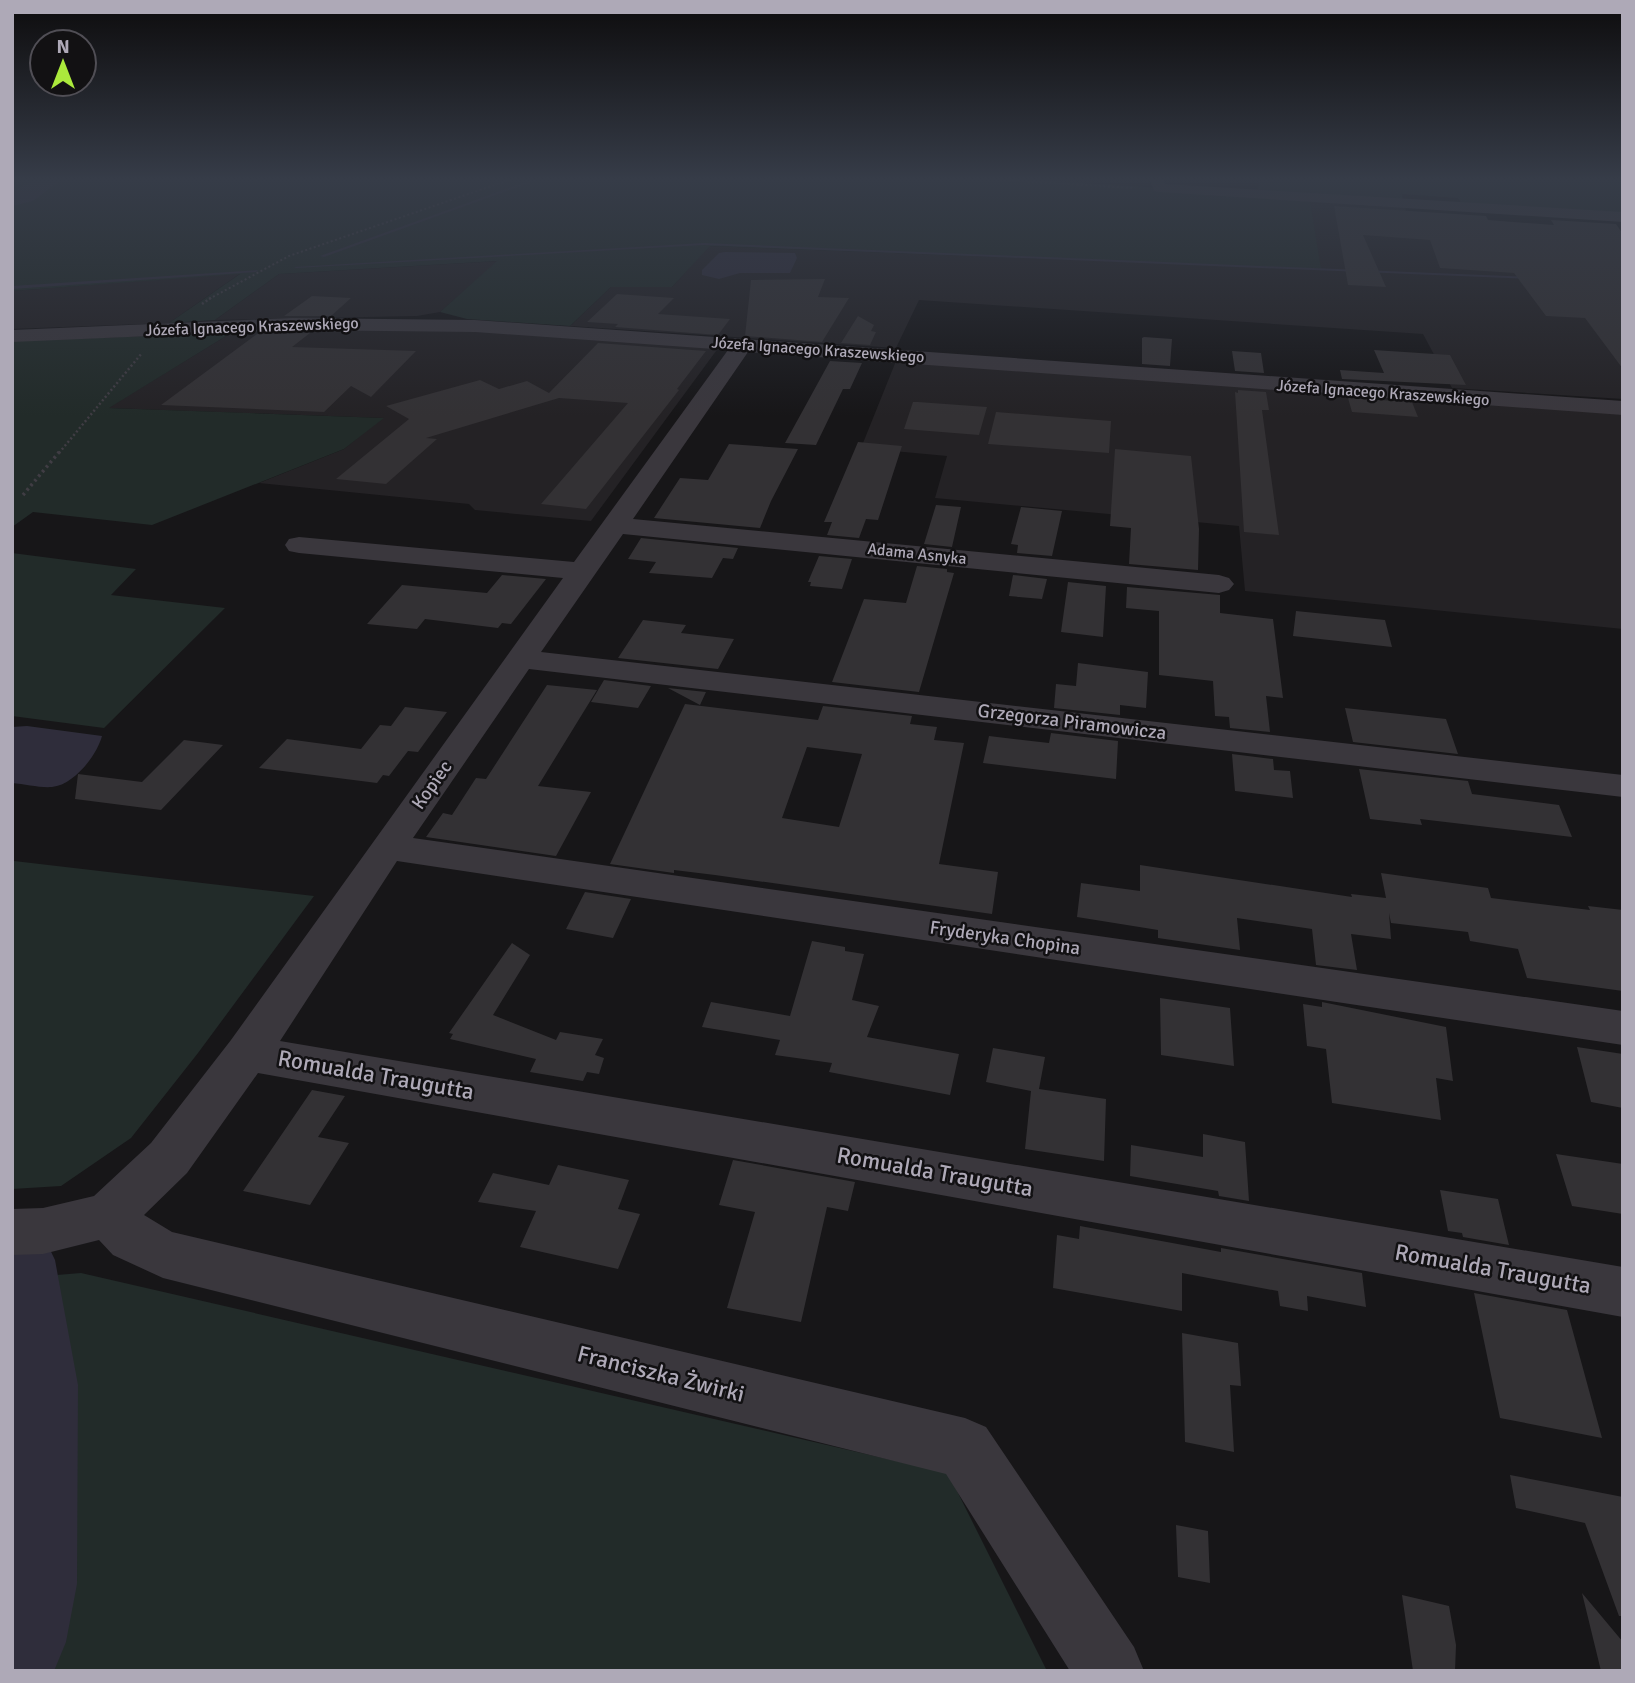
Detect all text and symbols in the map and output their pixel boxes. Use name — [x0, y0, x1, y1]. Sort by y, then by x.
north arrow — [28, 28, 98, 98]
text: N — [56, 35, 70, 59]
street label: Józefa Ignacego Kraszewskiego — [145, 313, 359, 341]
street label: Józefa Ignacego Kraszewskiego — [711, 333, 925, 367]
street label: Józefa Ignacego Kraszewskiego — [1276, 376, 1490, 410]
street label: Adama Asnyka — [866, 539, 968, 569]
street label: Grzegorza Piramowicza — [976, 699, 1168, 745]
street label: Kopiec — [407, 756, 458, 814]
street label: Fryderyka Chopina — [928, 916, 1082, 960]
street label: Romualda Traugutta — [276, 1043, 476, 1107]
street label: Romualda Traugutta — [835, 1140, 1035, 1204]
street label: Romualda Traugutta — [1393, 1237, 1593, 1301]
street label: Franciszka Żwirki — [574, 1339, 748, 1409]

